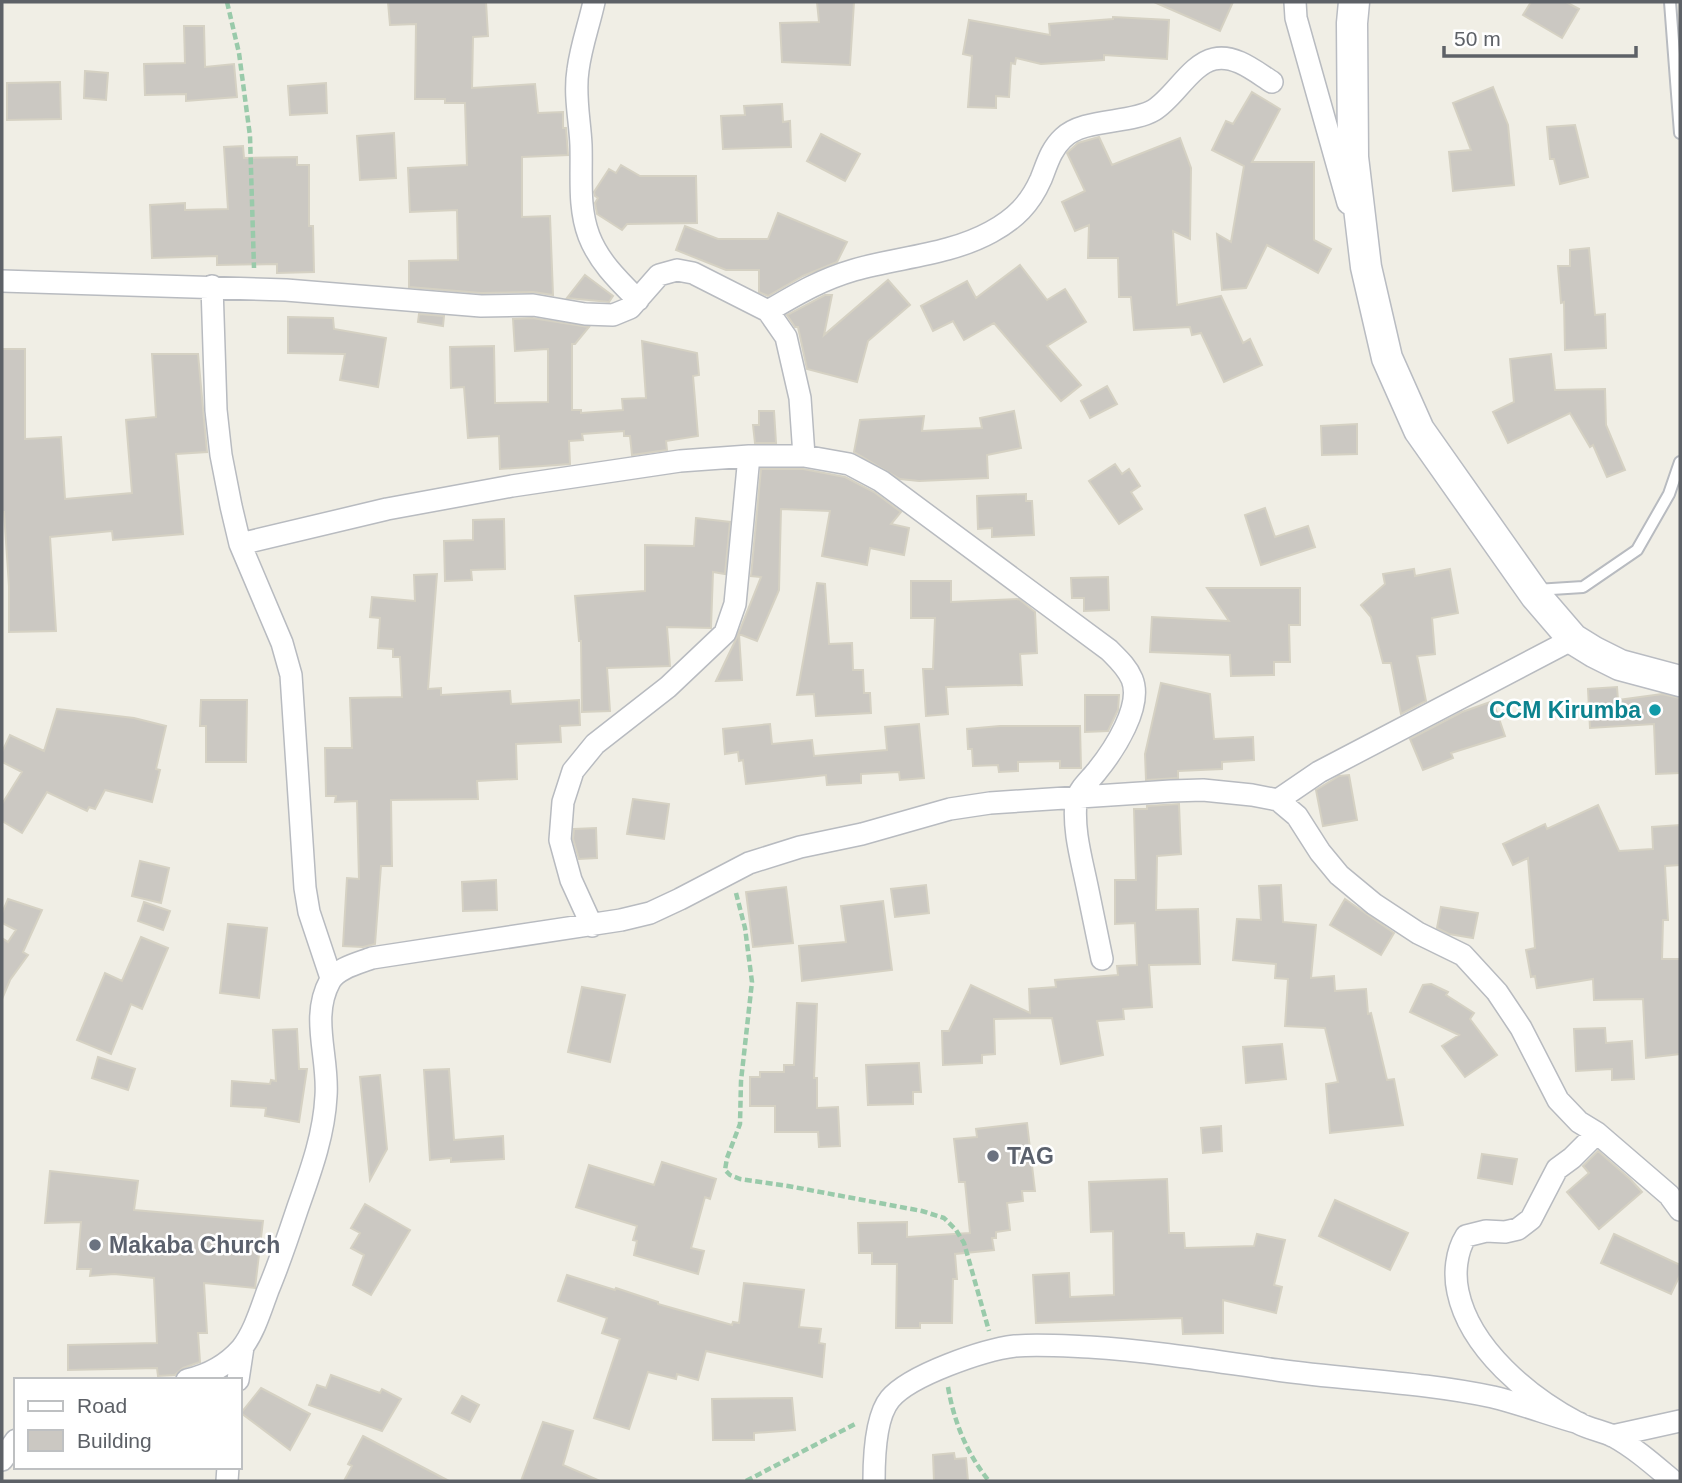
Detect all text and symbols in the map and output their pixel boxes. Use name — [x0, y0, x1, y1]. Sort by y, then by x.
scale bar — [1444, 14, 1636, 58]
text: 50 m — [1454, 27, 1501, 50]
place label: CCM Kirumba — [1489, 697, 1641, 723]
marker: CCM Kirumba — [1647, 702, 1663, 718]
place label: TAG — [1007, 1143, 1054, 1169]
marker: TAG — [985, 1148, 1001, 1164]
place label: Makaba Church — [109, 1232, 280, 1258]
marker: Makaba Church — [87, 1237, 103, 1253]
legend — [14, 1378, 242, 1469]
text: Road — [77, 1394, 127, 1417]
text: Building — [77, 1429, 152, 1452]

